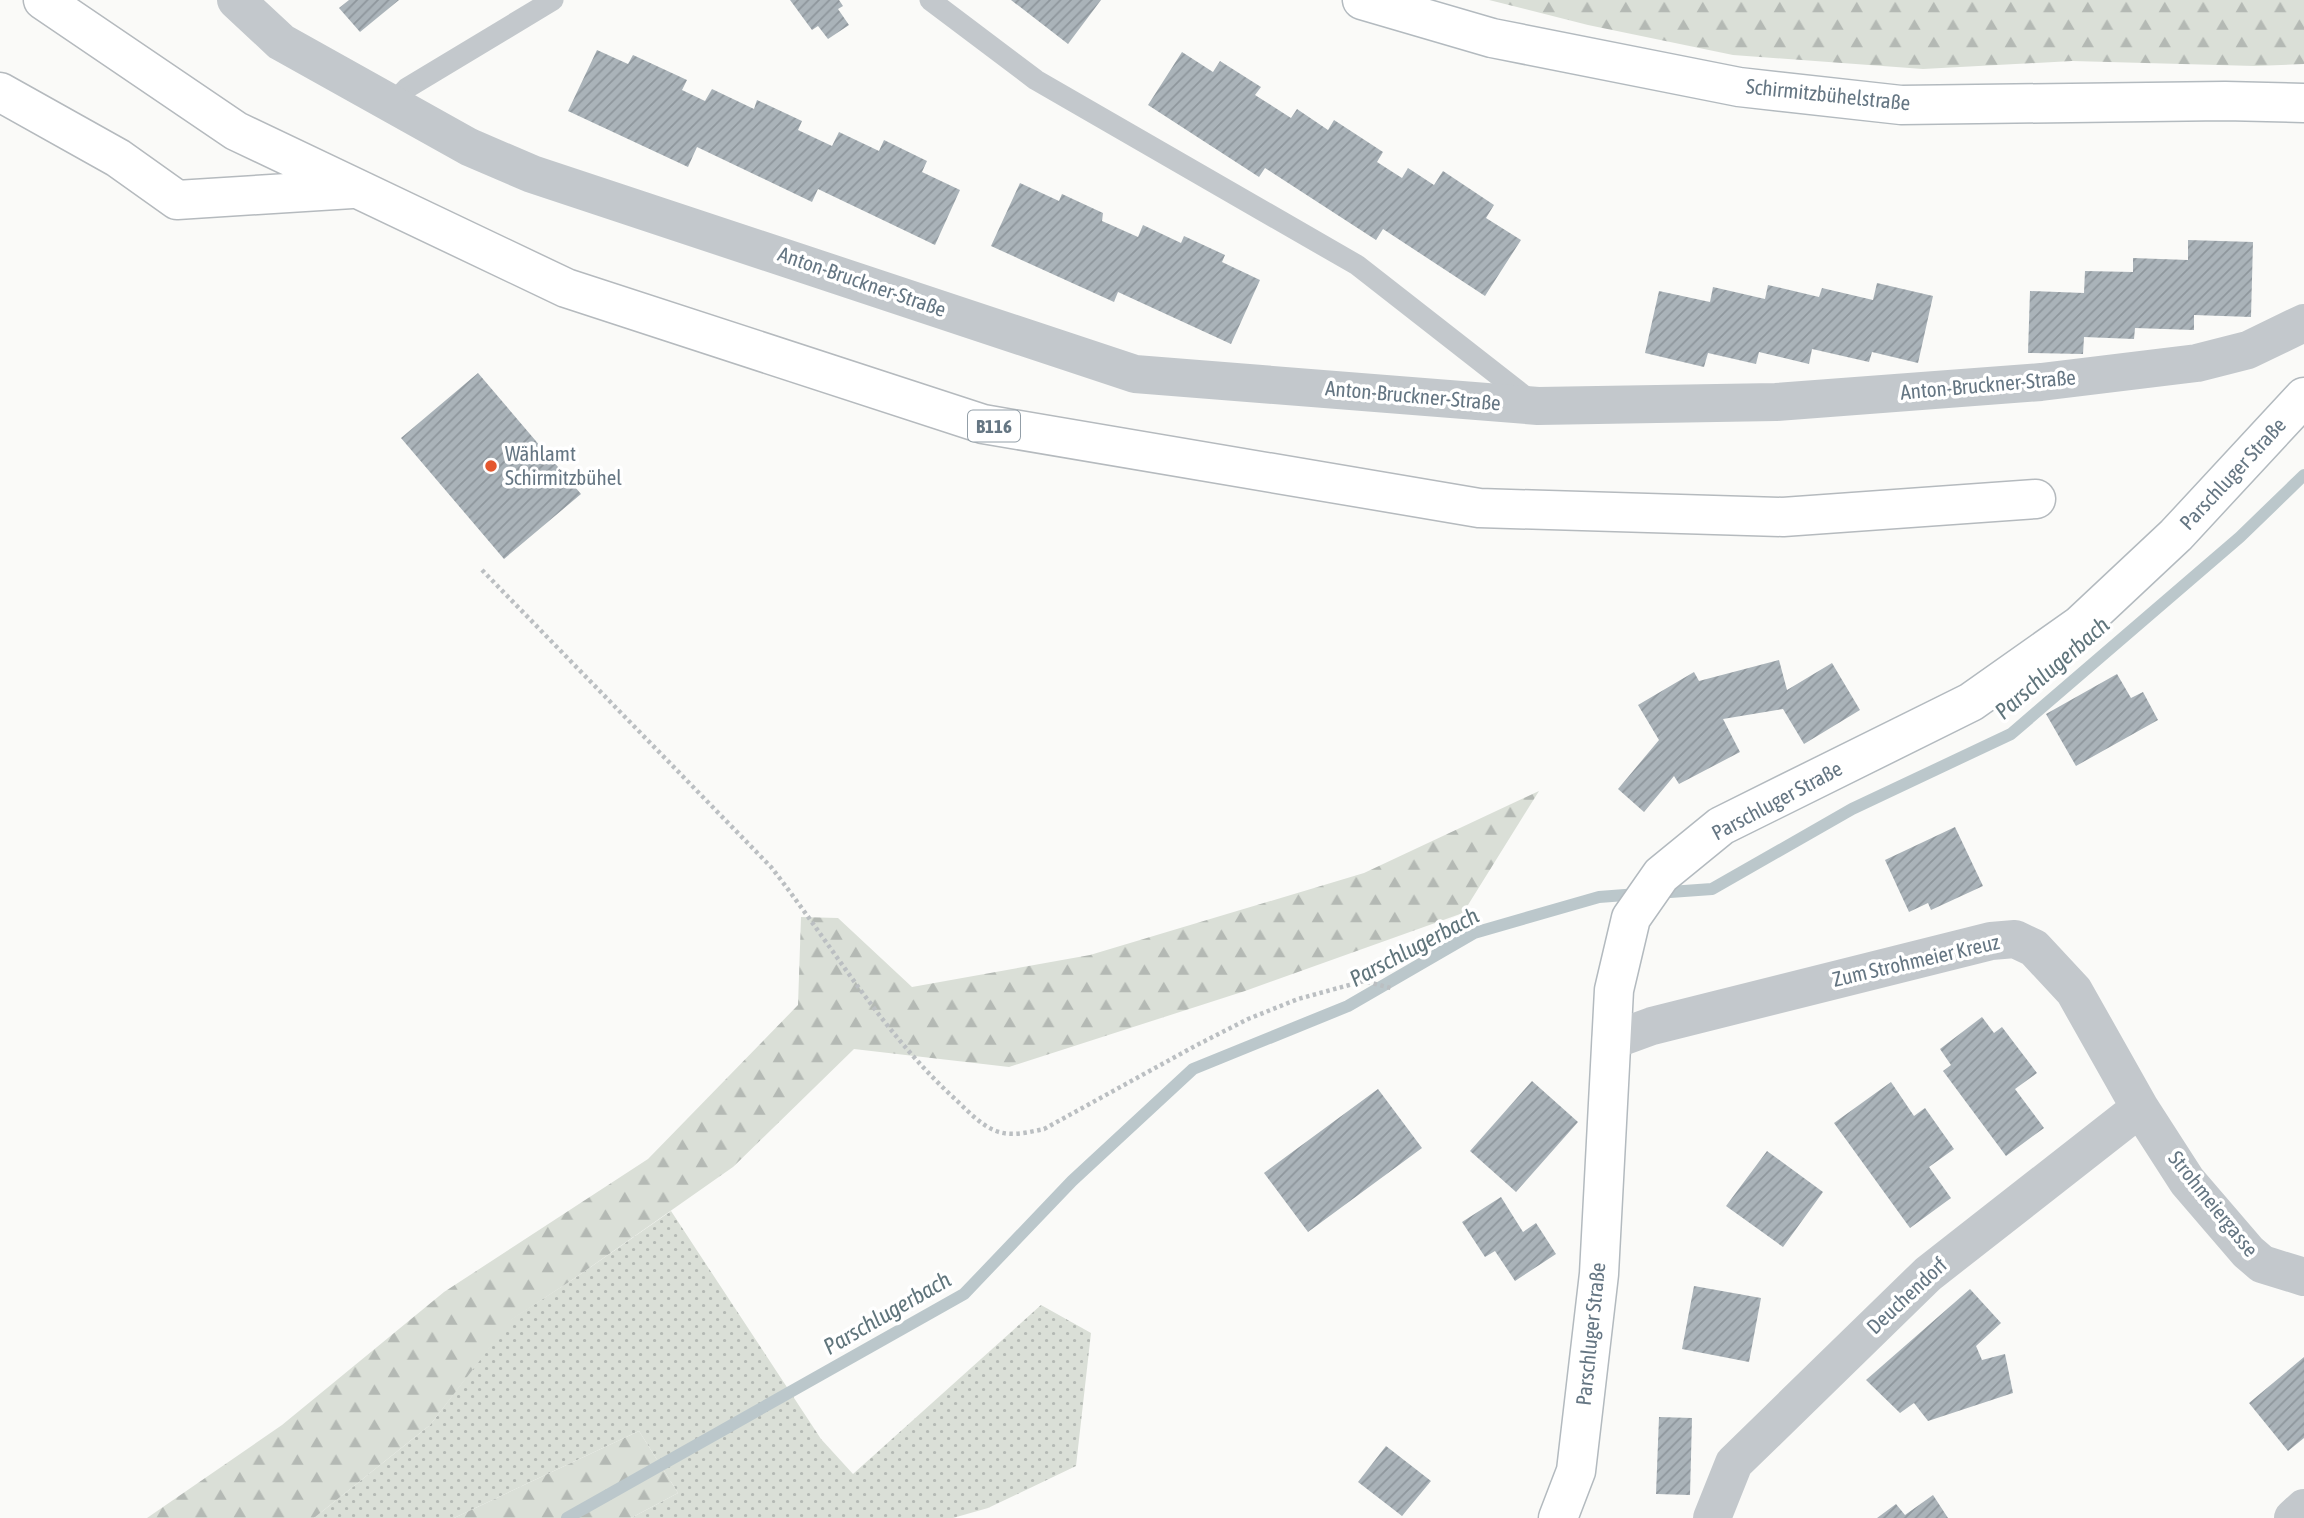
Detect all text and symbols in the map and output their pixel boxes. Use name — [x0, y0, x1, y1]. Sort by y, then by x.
street label: Schirmitzbühelstraße — [1745, 73, 1911, 115]
street label: Anton-Bruckner-Straße — [775, 241, 949, 321]
street label: Anton-Bruckner-Straße — [1899, 364, 2077, 404]
street label: Anton-Bruckner-Straße — [1324, 375, 1502, 415]
road number: B116 — [968, 410, 1020, 442]
street label: Parschluger Straße — [2174, 412, 2290, 534]
place label: Wählamt Schirmitzbühel — [505, 441, 622, 489]
marker: Wählamt Schirmitzbühel — [483, 458, 499, 474]
water label: Parschlugerbach — [1990, 611, 2114, 725]
street label: Parschluger Straße — [1707, 756, 1846, 844]
water label: Parschlugerbach — [1345, 902, 1483, 992]
street label: Zum Strohmeier Kreuz — [1830, 929, 2002, 991]
street label: Strohmeiergasse — [2164, 1146, 2264, 1261]
street label: Deuchendorf — [1861, 1252, 1951, 1338]
street label: Parschluger Straße — [1571, 1261, 1609, 1407]
water label: Parschlugerbach — [819, 1266, 955, 1360]

